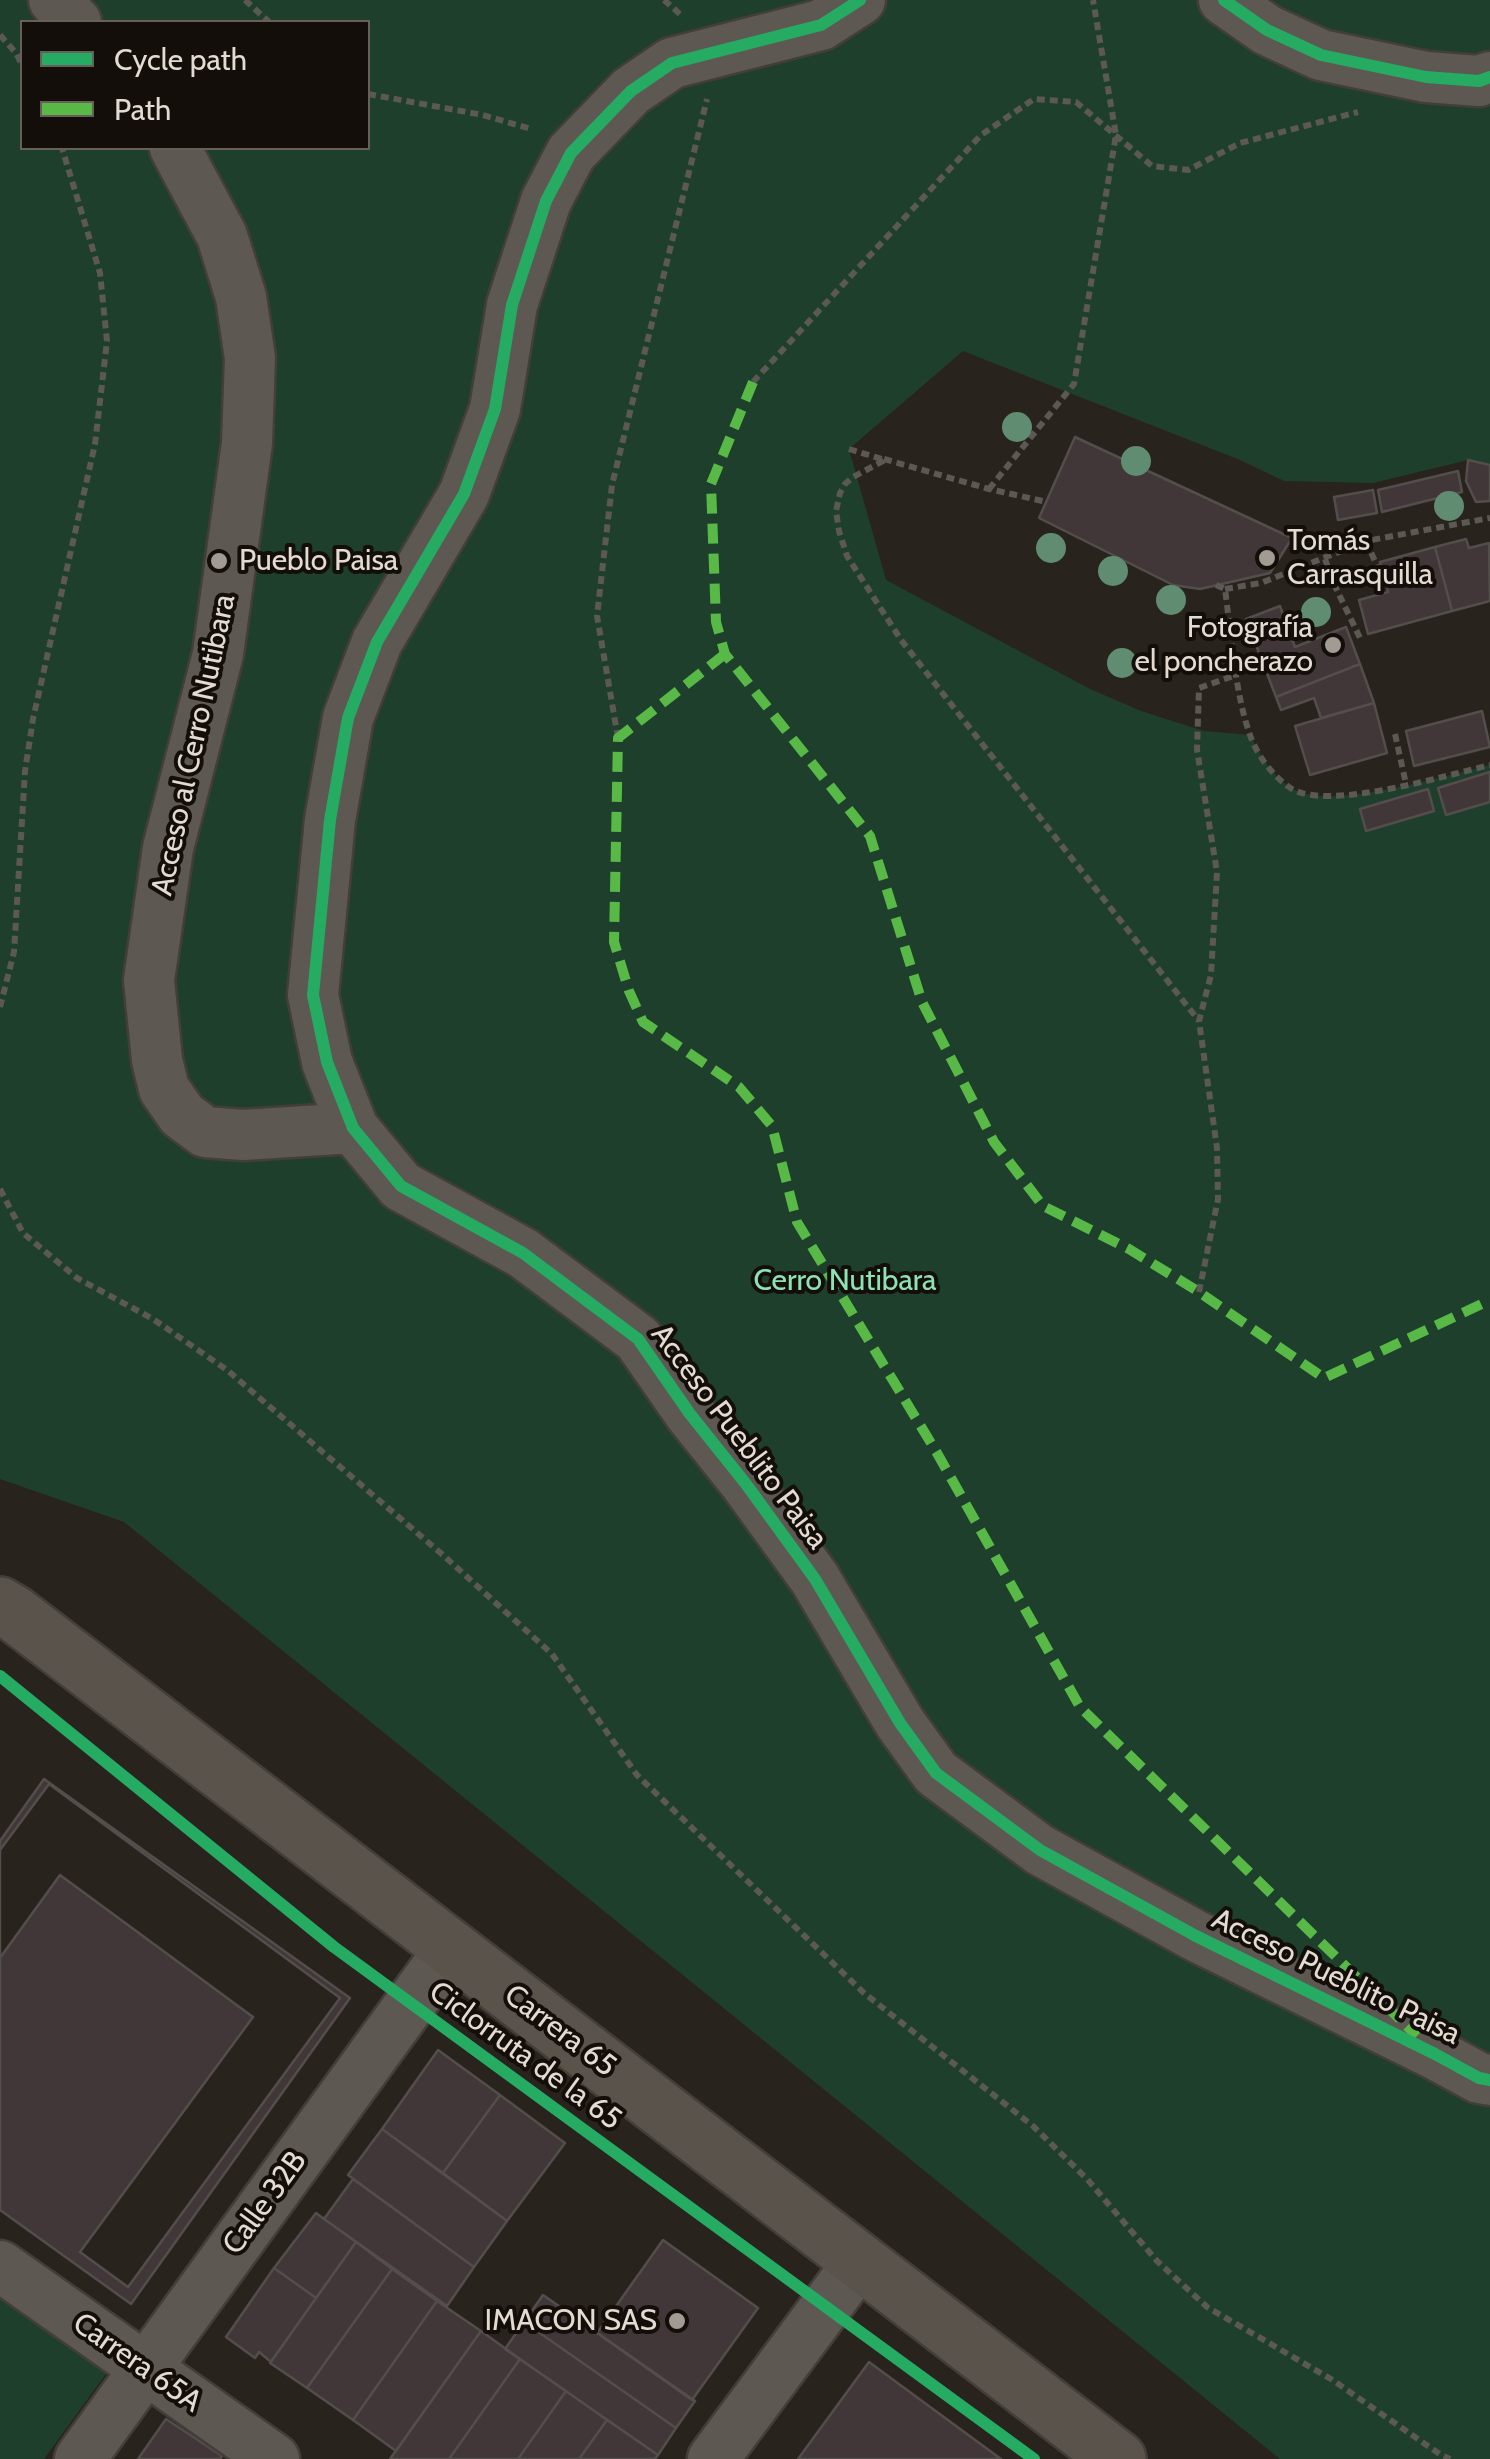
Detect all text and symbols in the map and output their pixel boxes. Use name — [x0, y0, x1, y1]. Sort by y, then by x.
legend — [20, 20, 370, 150]
text: Cycle path — [114, 41, 247, 78]
text: Path — [114, 91, 171, 128]
place label: Tomás Carrasquilla — [1287, 523, 1433, 594]
place label: Pueblo Paisa — [239, 543, 398, 579]
marker: Tomás Carrasquilla — [1256, 547, 1278, 569]
marker: Pueblo Paisa — [208, 550, 230, 572]
street label: Acceso al Cerro Nutibara — [144, 591, 244, 899]
place label: Fotografía el poncherazo — [1135, 610, 1313, 680]
marker: Fotografía el poncherazo — [1322, 634, 1344, 656]
park label: Cerro Nutibara — [754, 1263, 936, 1299]
street label: Acceso Pueblito Paisa — [643, 1318, 835, 1556]
street label: Acceso Pueblito Paisa — [1206, 1901, 1466, 2053]
street label: Ciclorruta de la 65 — [422, 1974, 628, 2138]
street label: Carrera 65 — [497, 1977, 623, 2085]
street label: Calle 32B — [216, 2144, 314, 2262]
place label: IMACON SAS — [484, 2303, 657, 2339]
street label: Carrera 65A — [66, 2306, 208, 2420]
marker: IMACON SAS — [666, 2310, 688, 2332]

